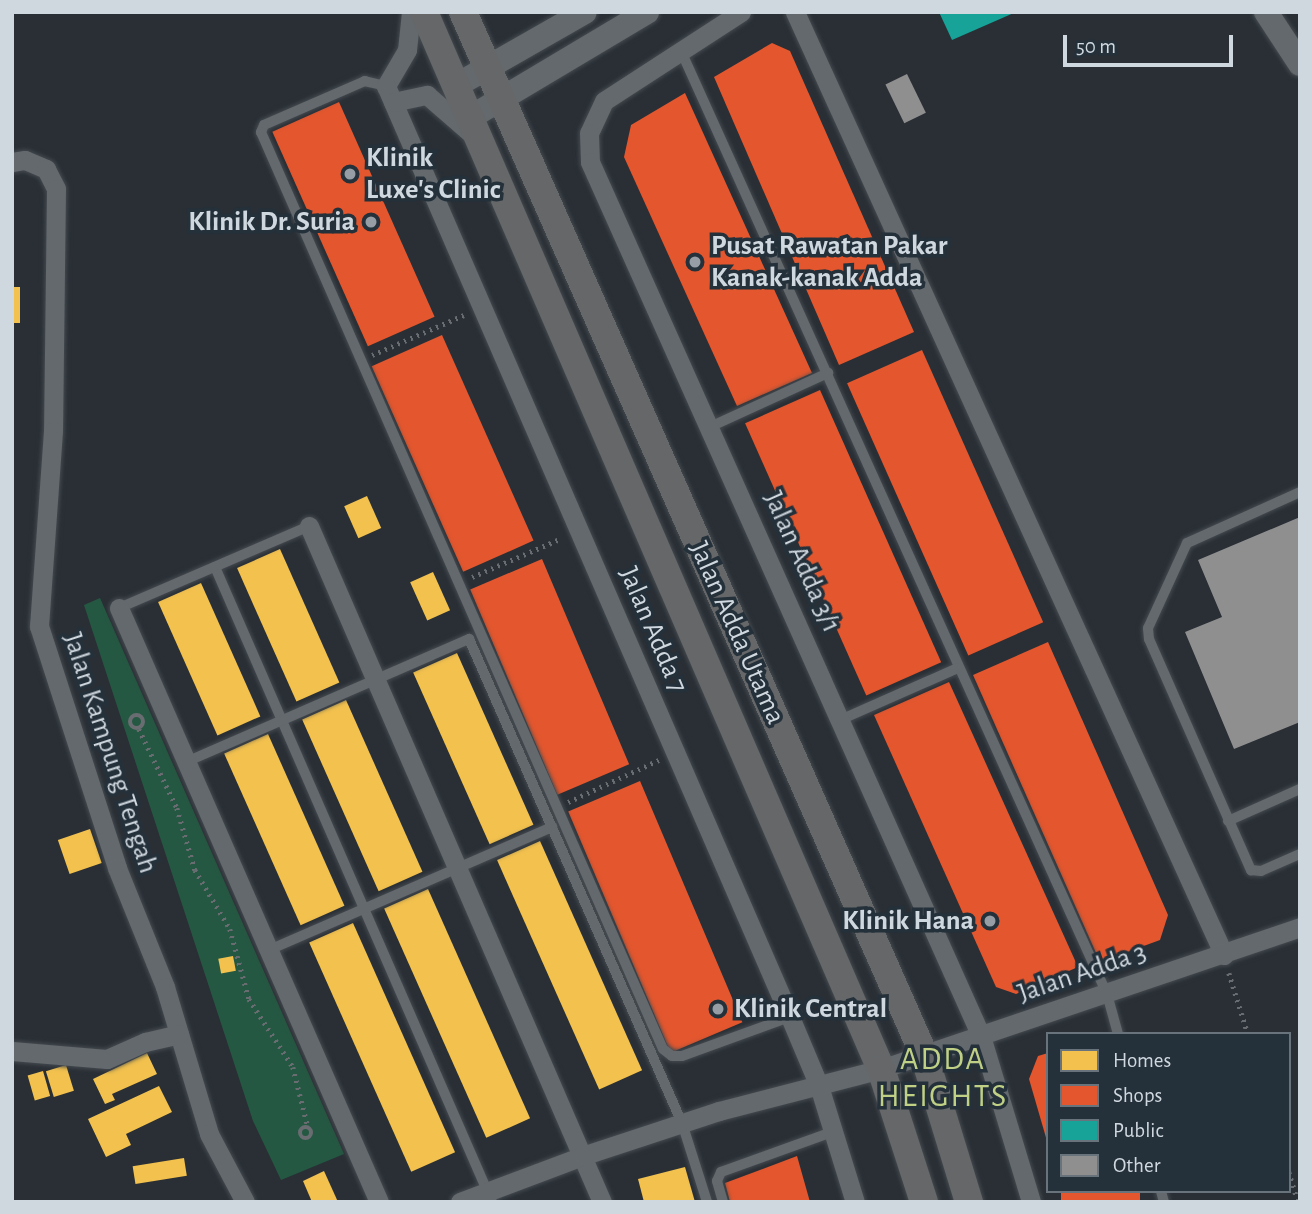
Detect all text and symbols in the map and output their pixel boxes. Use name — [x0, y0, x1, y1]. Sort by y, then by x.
scale bar — [1067, 21, 1237, 65]
text: 50 m — [1076, 36, 1116, 57]
place label: Klinik Luxe's Clinic — [366, 141, 501, 207]
marker: Klinik Luxe's Clinic — [340, 164, 360, 184]
place label: Klinik Dr. Suria — [188, 205, 355, 239]
marker: Klinik Dr. Suria — [361, 212, 381, 232]
place label: Pusat Rawatan Pakar Kanak-kanak Adda — [711, 229, 948, 295]
marker: Pusat Rawatan Pakar Kanak-kanak Adda — [685, 252, 705, 272]
street label: Jalan Adda 3/1 — [756, 486, 848, 638]
street label: Jalan Adda Utama — [682, 536, 792, 730]
street label: Jalan Adda 7 — [611, 562, 695, 698]
street label: Jalan Kampung Tengah — [55, 629, 165, 877]
place label: Klinik Hana — [842, 904, 974, 938]
marker: Klinik Hana — [980, 911, 1000, 931]
street label: Jalan Adda 3 — [1013, 935, 1151, 1011]
place label: Klinik Central — [734, 992, 887, 1026]
marker: Klinik Central — [708, 999, 728, 1019]
legend — [1046, 1032, 1291, 1193]
district label: ADDA HEIGHTS — [879, 1041, 1007, 1116]
text: Homes — [1113, 1050, 1171, 1071]
text: Shops — [1113, 1085, 1162, 1106]
text: Public — [1113, 1120, 1163, 1141]
text: Other — [1113, 1155, 1160, 1176]

